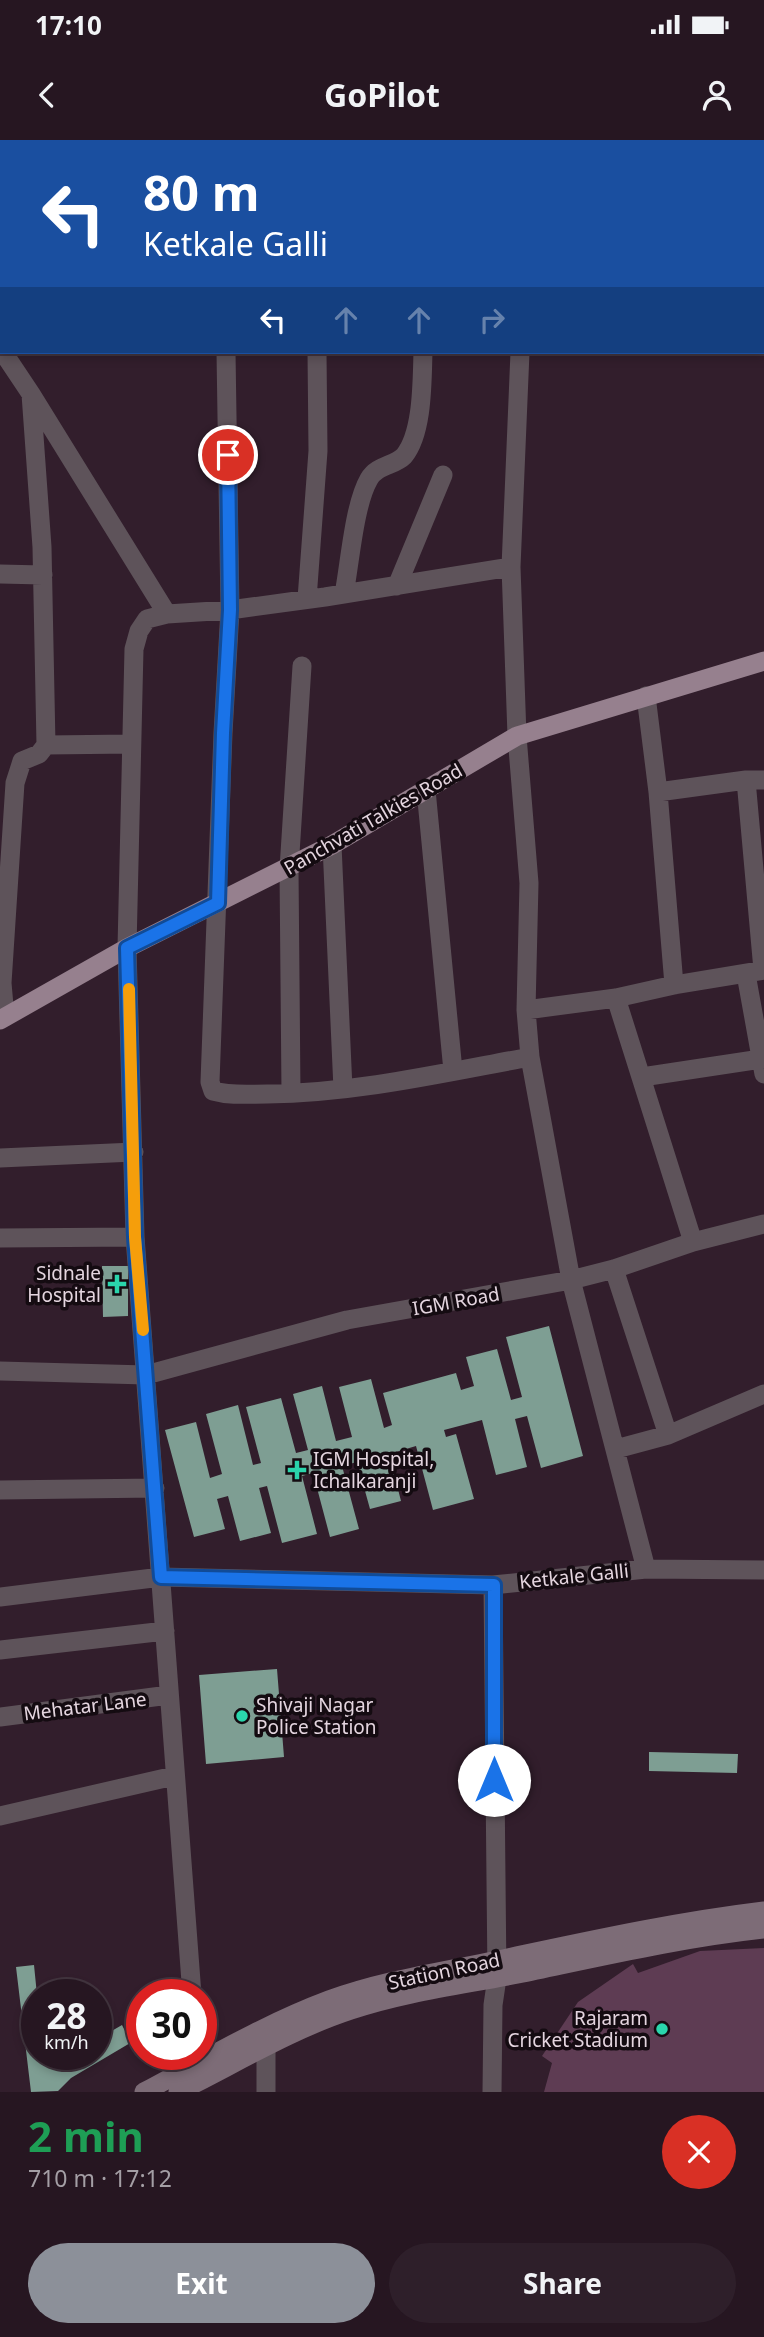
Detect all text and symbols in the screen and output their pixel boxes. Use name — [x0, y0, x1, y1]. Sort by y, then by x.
text: 17:10 — [35, 7, 102, 43]
text: GoPilot — [324, 73, 440, 116]
icon: back — [28, 76, 66, 114]
icon: person — [698, 76, 736, 114]
text: 80 m — [143, 159, 260, 225]
icon: left — [28, 168, 119, 259]
text: Ketkale Galli — [143, 222, 328, 265]
icon: left — [254, 301, 292, 339]
icon: ahead — [327, 301, 365, 339]
icon: ahead — [400, 301, 438, 339]
icon: right — [473, 301, 511, 339]
pin — [198, 425, 258, 485]
icon: arrive — [209, 436, 247, 474]
street label: Panchvati Talkies Road — [279, 757, 467, 881]
place label: Sidnale Hospital — [27, 1260, 101, 1308]
marker: Sidnale Hospital — [107, 1274, 127, 1294]
street label: IGM Road — [410, 1281, 502, 1321]
place label: IGM Hospital, Ichalkaranji — [313, 1446, 434, 1494]
marker: IGM Hospital, Ichalkaranji — [287, 1460, 307, 1480]
street label: Ketkale Galli — [518, 1557, 630, 1595]
street label: Mehatar Lane — [22, 1686, 148, 1726]
place label: Shivaji Nagar Police Station — [256, 1692, 377, 1740]
marker: Shivaji Nagar Police Station — [234, 1708, 250, 1724]
position arrow — [457, 1743, 531, 1817]
street label: Station Road — [386, 1946, 502, 1996]
speed limit sign: 30 — [126, 1979, 217, 2070]
text: 28 — [46, 1992, 87, 2039]
place label: Rajaram Cricket Stadium — [507, 2005, 648, 2053]
marker: Rajaram Cricket Stadium — [654, 2021, 670, 2037]
text: km/h — [44, 2030, 89, 2054]
text: 2 min — [28, 2107, 144, 2164]
button: close — [662, 2115, 736, 2189]
text: 710 m · 17:12 — [28, 2162, 172, 2194]
button: Exit — [28, 2243, 375, 2323]
button: Share — [389, 2243, 736, 2323]

